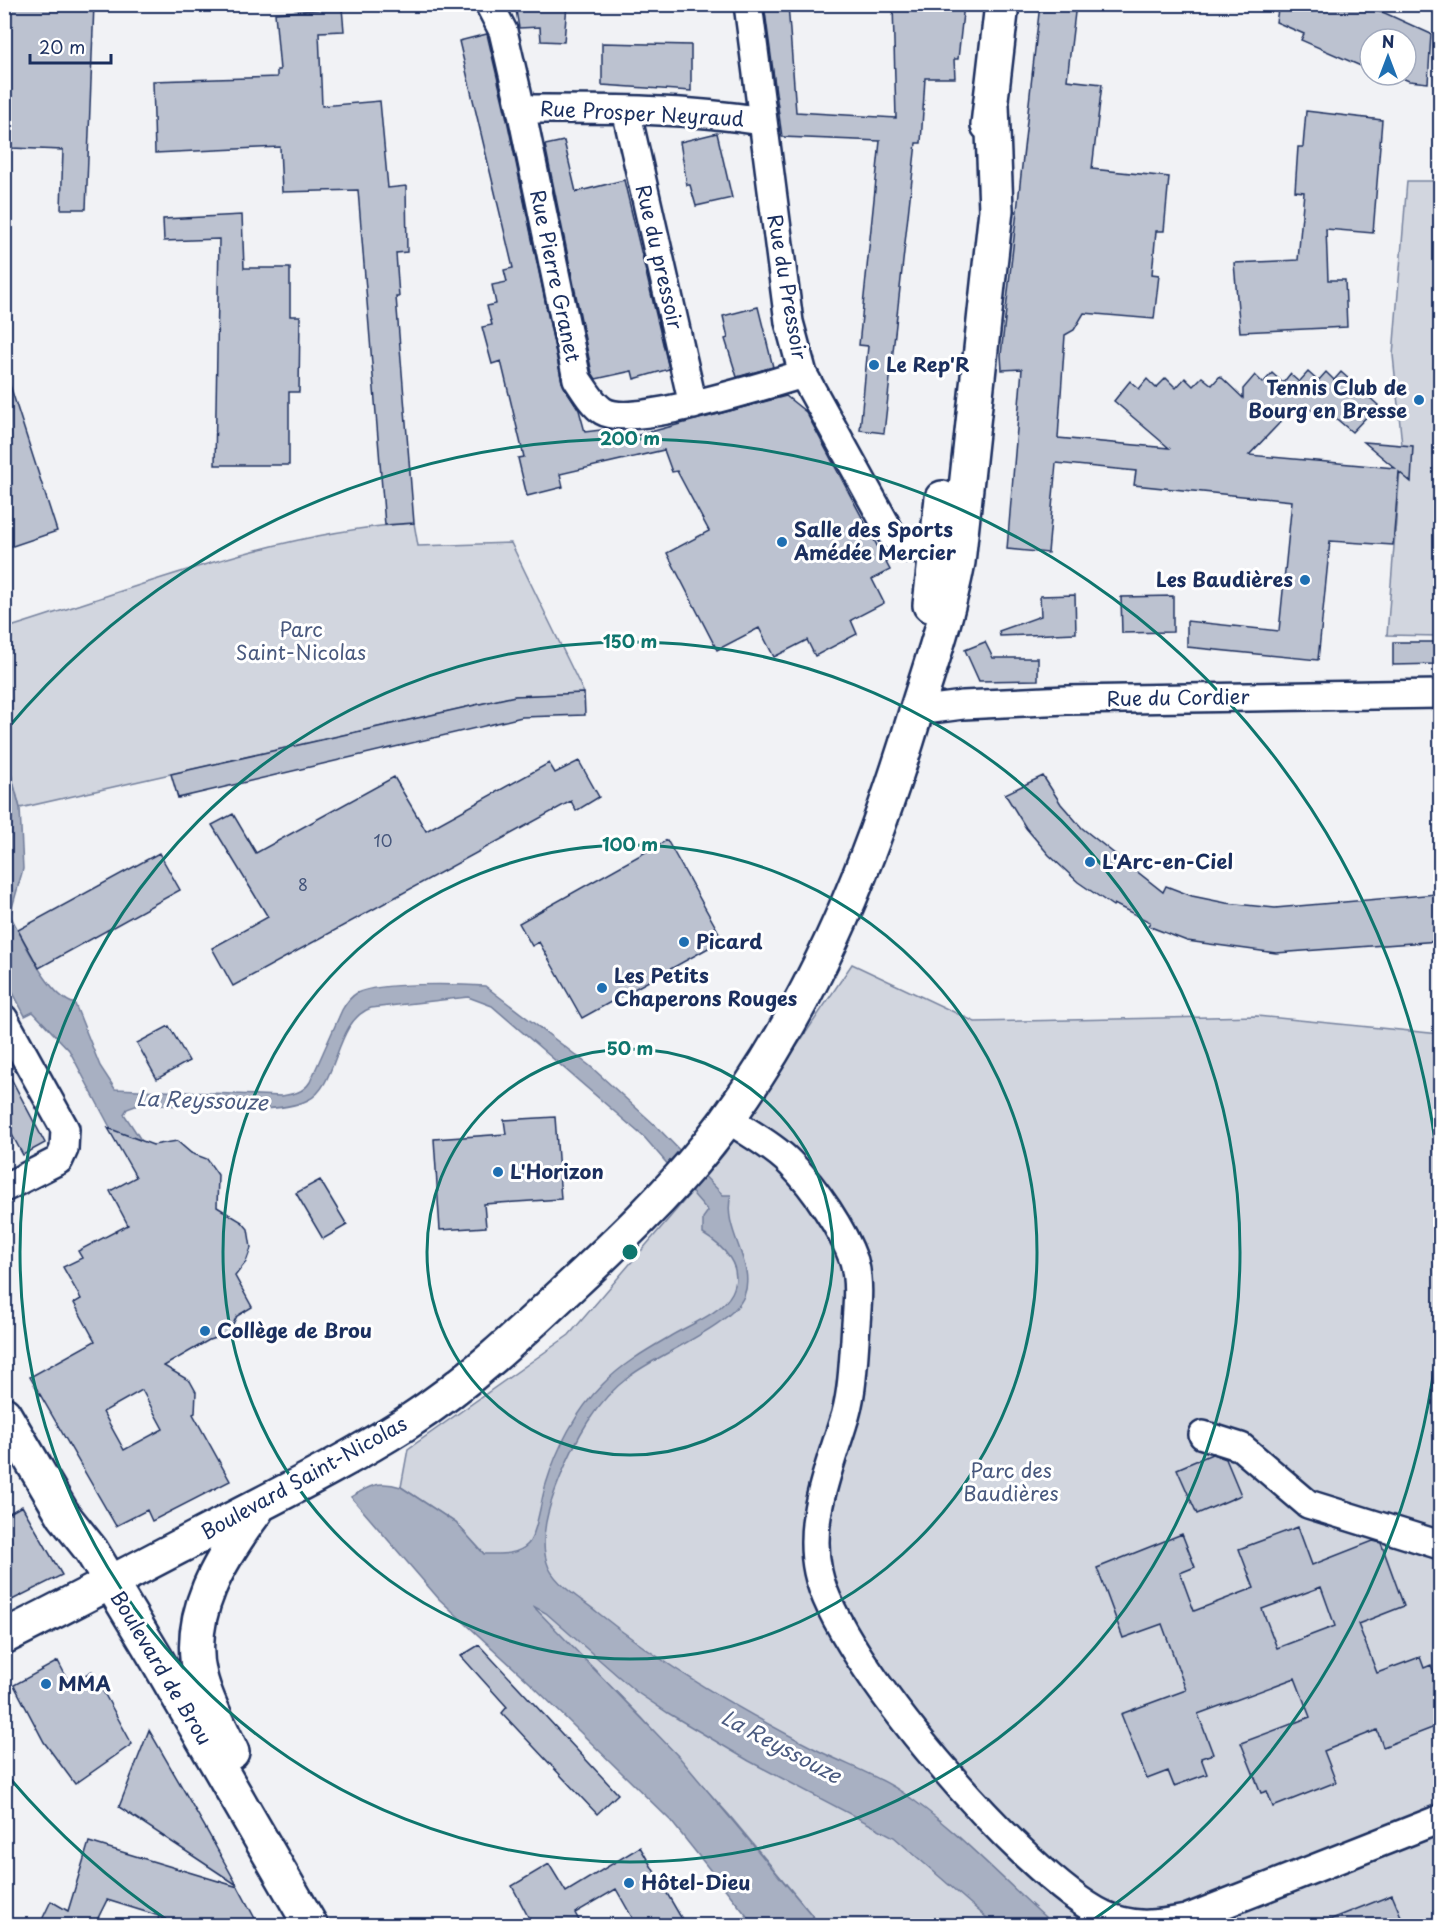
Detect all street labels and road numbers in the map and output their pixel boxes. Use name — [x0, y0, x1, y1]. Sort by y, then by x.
street label: Rue Prosper Neyraud — [539, 93, 745, 133]
street label: Rue du pressoir — [629, 182, 691, 332]
street label: Rue Pierre Granet — [523, 187, 589, 365]
street label: Rue du Pressoir — [760, 212, 816, 362]
street label: Rue du Cordier — [1106, 681, 1251, 713]
street label: Boulevard Saint-Nicolas — [195, 1408, 412, 1546]
street label: Boulevard de Brou — [104, 1585, 220, 1750]

